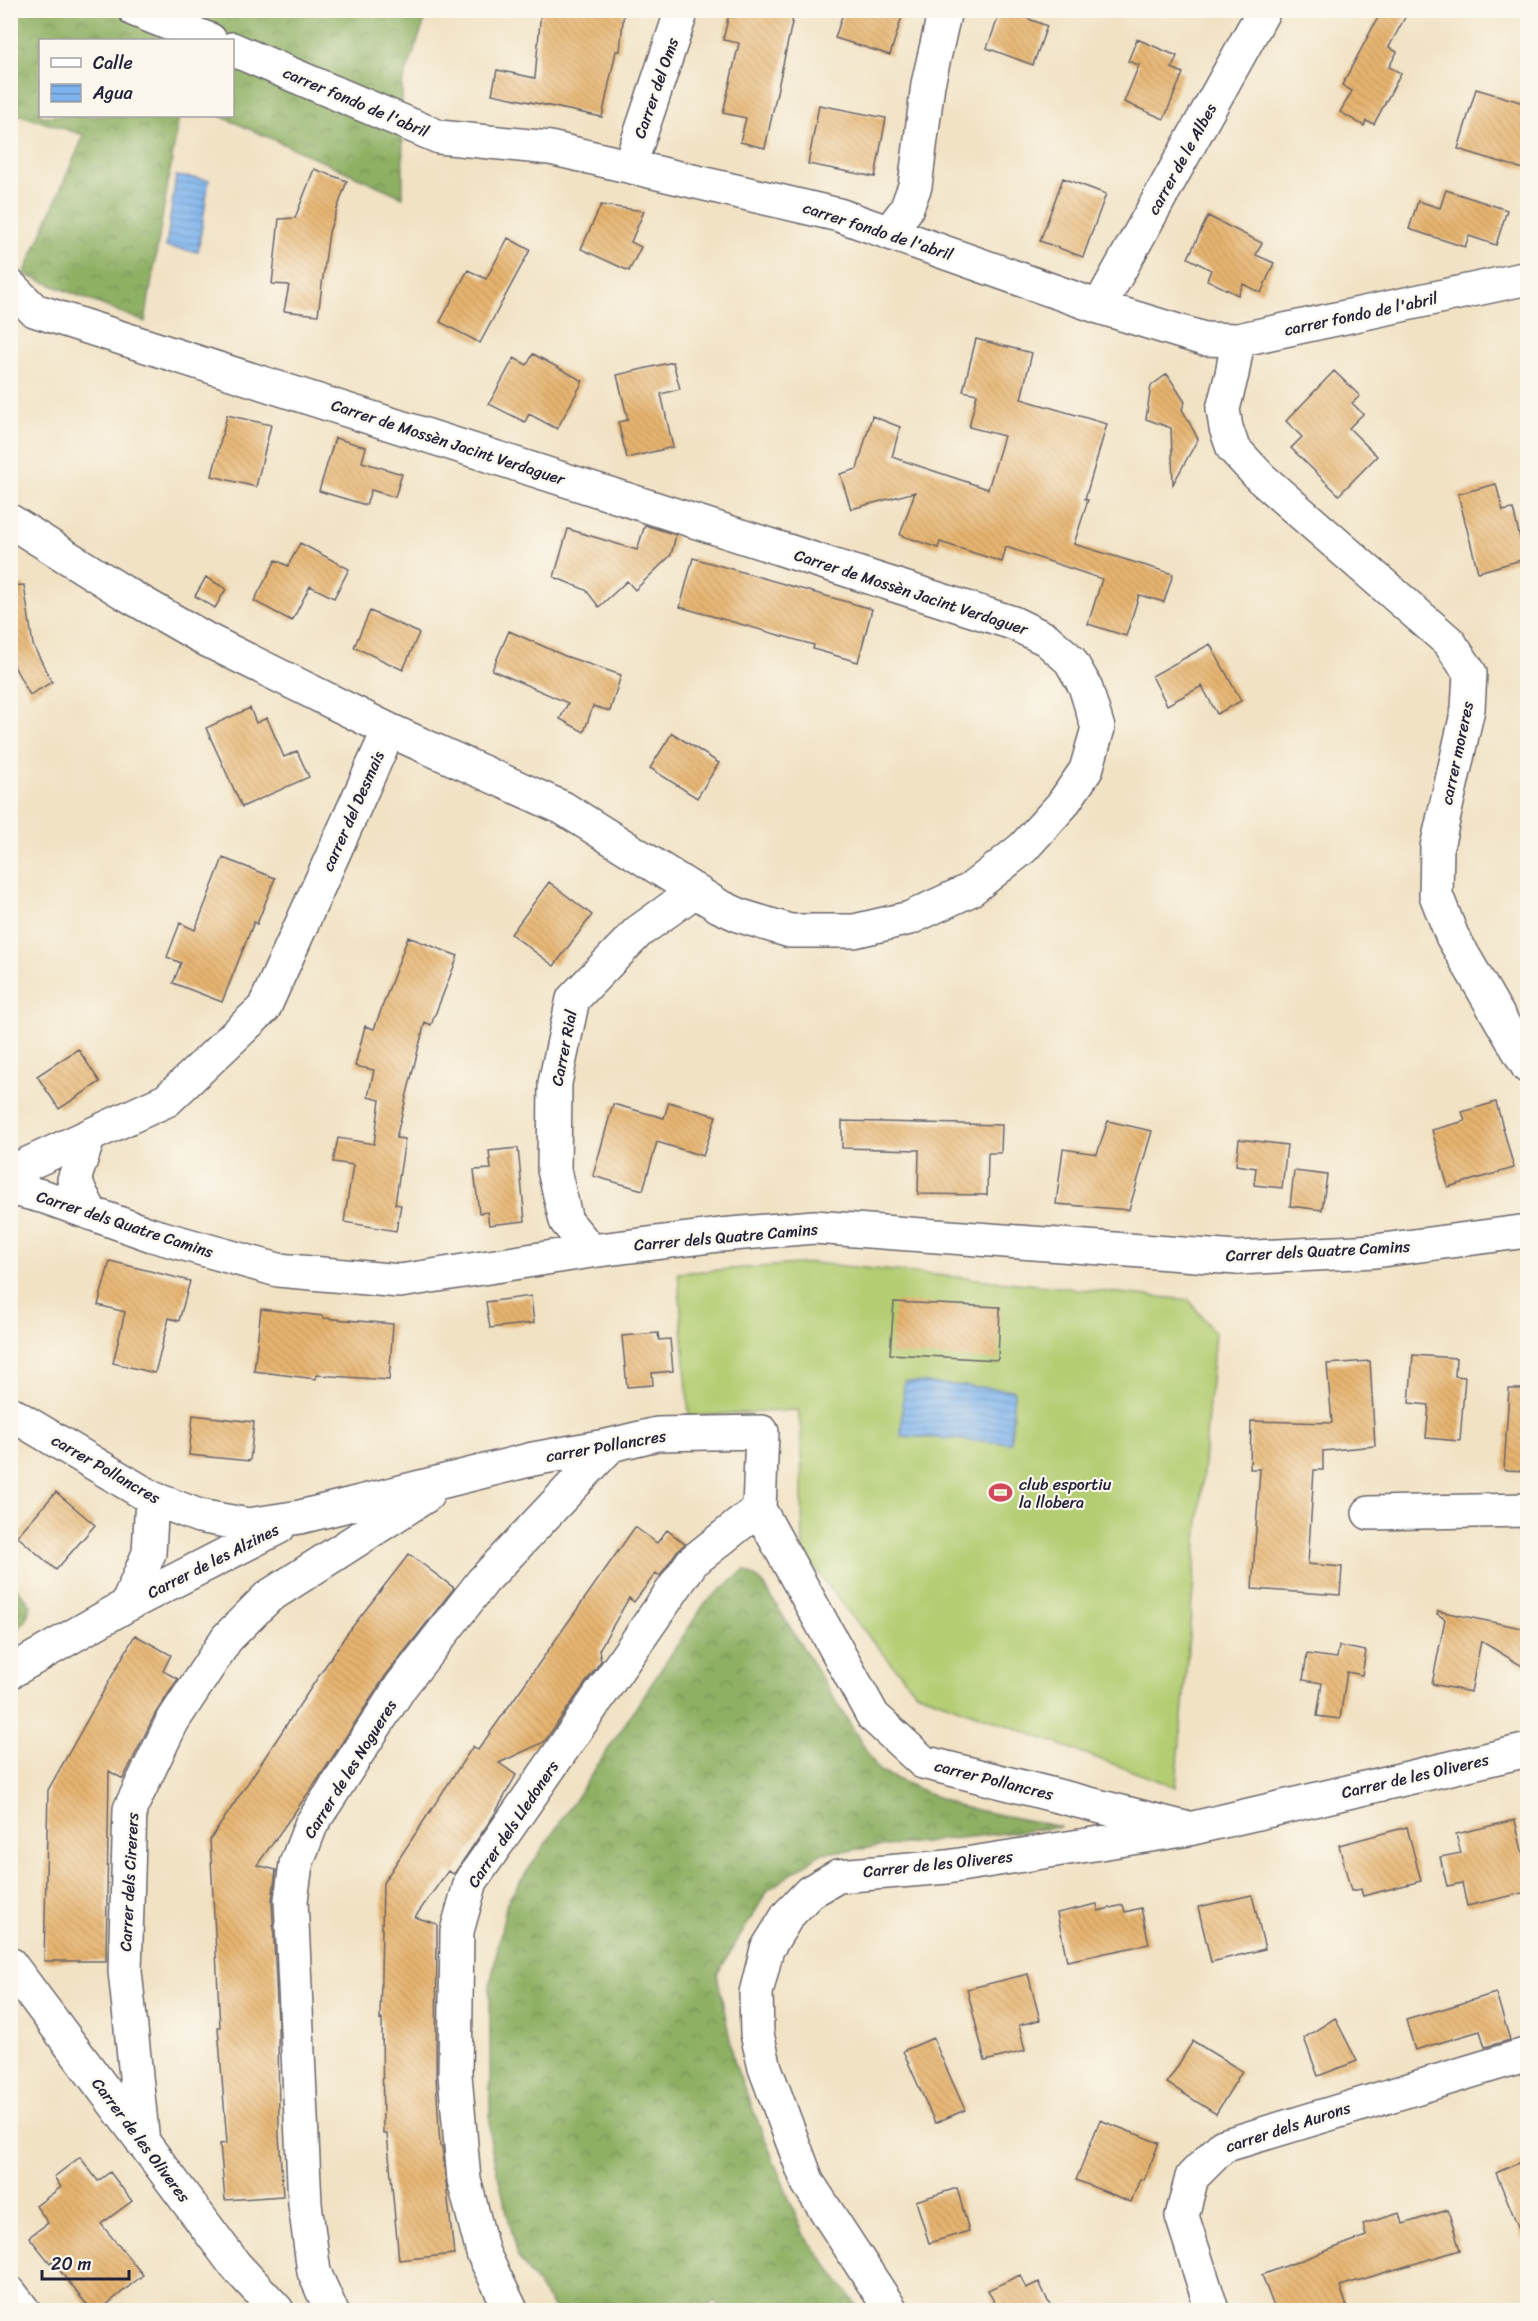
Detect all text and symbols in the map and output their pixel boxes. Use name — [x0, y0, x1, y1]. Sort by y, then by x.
street label: Carrer del Oms — [625, 33, 687, 142]
legend — [39, 39, 234, 117]
text: Calle — [93, 47, 133, 79]
street label: carrer fondo de l'abril — [278, 58, 434, 146]
text: Agua — [92, 77, 134, 109]
street label: carrer de le Albes — [1139, 97, 1225, 220]
street label: carrer fondo de l'abril — [799, 193, 957, 269]
street label: carrer fondo de l'abril — [1282, 284, 1441, 344]
street label: Carrer de Mossèn Jacint Verdaguer — [327, 390, 570, 494]
street label: Carrer de Mossèn Jacint Verdaguer — [790, 540, 1033, 644]
street label: carrer moreres — [1432, 698, 1482, 807]
street label: carrer del Desmais — [313, 746, 393, 876]
street label: Carrer Rial — [542, 1007, 586, 1088]
street label: Carrer dels Quatre Camins — [33, 1182, 218, 1267]
street label: Carrer dels Quatre Camins — [633, 1214, 820, 1259]
street label: Carrer dels Quatre Camins — [1225, 1232, 1412, 1270]
street label: carrer Pollancres — [544, 1421, 669, 1471]
street label: carrer Pollancres — [46, 1426, 166, 1512]
place label: club esportiu la llobera — [1019, 1470, 1112, 1517]
sports icon: club esportiu la llobera — [988, 1480, 1014, 1506]
street label: Carrer de les Alzines — [142, 1515, 285, 1607]
street label: Carrer de les Nogueres — [295, 1693, 405, 1844]
street label: Carrer de les Oliveres — [1338, 1745, 1492, 1807]
street label: carrer Pollancres — [931, 1751, 1057, 1809]
street label: Carrer dels Lledoners — [459, 1754, 567, 1894]
street label: Carrer dels Cirerers — [111, 1811, 147, 1952]
street label: Carrer de les Oliveres — [862, 1842, 1015, 1886]
street label: Carrer de les Oliveres — [84, 2071, 198, 2209]
street label: carrer dels Aurons — [1222, 2093, 1355, 2161]
scale bar — [42, 2243, 129, 2281]
text: 20 m — [51, 2248, 91, 2280]

